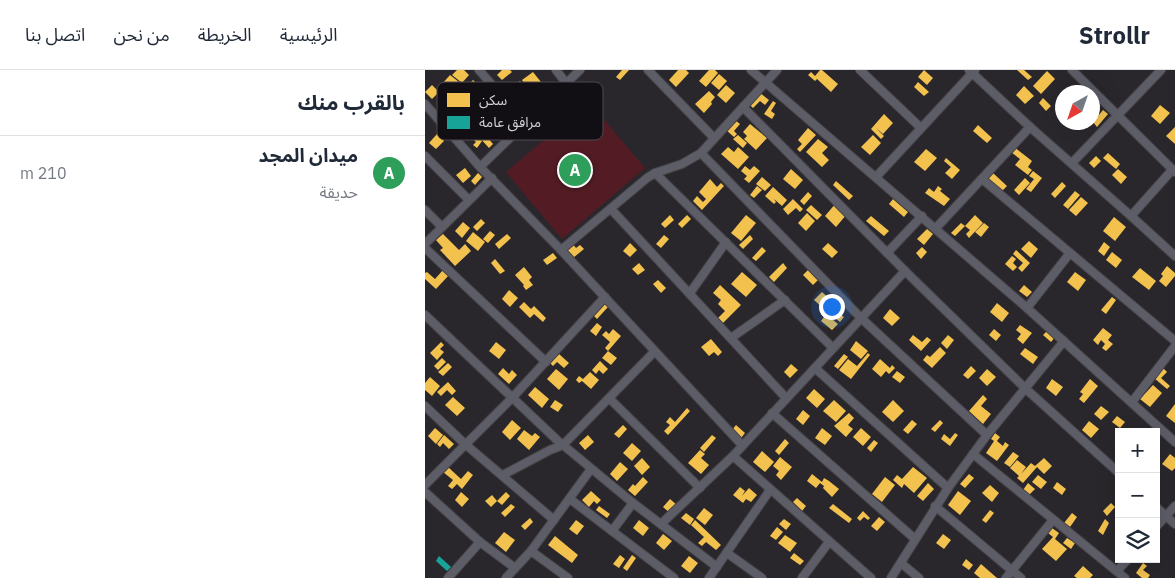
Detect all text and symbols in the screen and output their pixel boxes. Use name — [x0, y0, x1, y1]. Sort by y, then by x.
text: Strollr — [1079, 19, 1150, 51]
text: اتصل بنا — [25, 23, 85, 46]
text: من نحن — [113, 23, 170, 46]
text: الخريطة — [198, 23, 252, 46]
text: الرئيسية — [280, 23, 338, 46]
legend — [437, 82, 603, 140]
north arrow — [1055, 85, 1100, 130]
text: بالقرب منك — [298, 88, 405, 116]
text: سكن — [479, 91, 507, 109]
text: مرافق عامة — [479, 113, 541, 132]
text: ميدان المجد — [259, 143, 358, 167]
pin: A — [559, 151, 591, 189]
text: 210 m — [20, 163, 67, 183]
text: A — [384, 163, 394, 183]
text: حديقة — [320, 182, 358, 202]
your location — [819, 294, 845, 320]
map controls — [1115, 428, 1160, 563]
button: + — [1115, 428, 1160, 473]
button: − — [1115, 473, 1160, 518]
button: layers — [1115, 518, 1160, 563]

